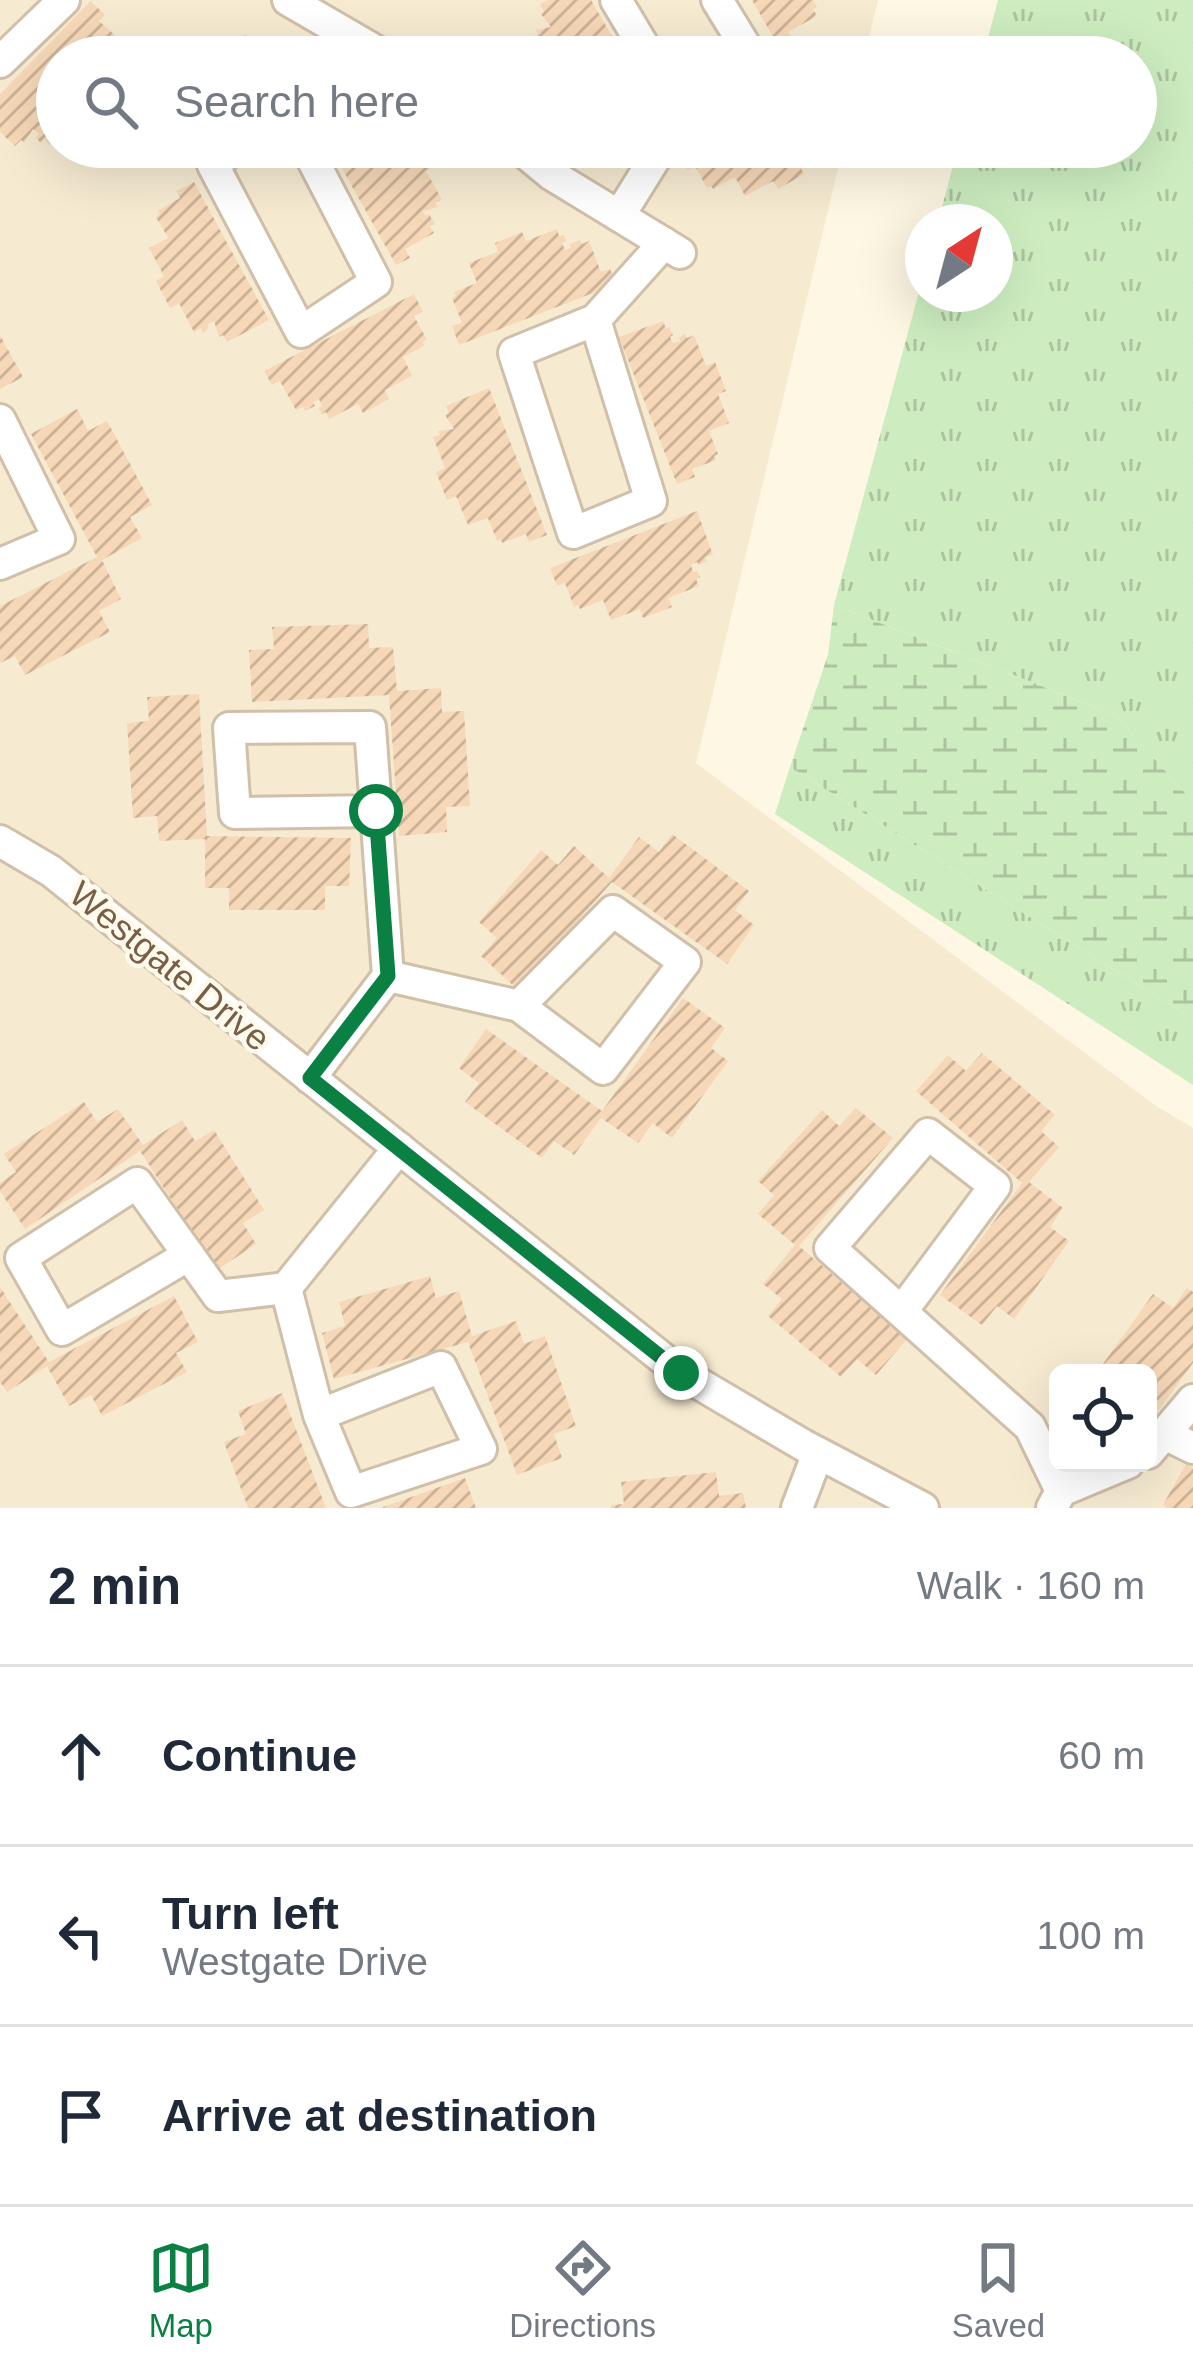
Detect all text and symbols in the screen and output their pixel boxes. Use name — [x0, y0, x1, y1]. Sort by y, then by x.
search box — [36, 36, 1157, 168]
icon: search — [78, 69, 144, 135]
text: Search here — [174, 76, 419, 127]
north arrow — [905, 204, 1013, 312]
route start — [349, 784, 403, 838]
street label: Westgate Drive — [62, 873, 278, 1059]
route end — [654, 1346, 708, 1400]
map controls — [1049, 1364, 1157, 1472]
button: locate — [1049, 1364, 1157, 1472]
text: 2 min — [48, 1558, 181, 1615]
text: Walk · 160 m — [917, 1564, 1145, 1607]
icon: ahead — [48, 1723, 114, 1789]
text: Continue — [162, 1730, 357, 1781]
text: 60 m — [1058, 1734, 1145, 1777]
text: Turn left — [162, 1888, 339, 1939]
icon: left — [48, 1903, 114, 1969]
text: 100 m — [1037, 1914, 1145, 1957]
text: Westgate Drive — [162, 1940, 428, 1983]
icon: arrive — [48, 2083, 114, 2149]
text: Arrive at destination — [162, 2090, 597, 2141]
tab: Map — [148, 2235, 214, 2345]
tab: Directions — [509, 2235, 656, 2345]
tab: Saved — [952, 2235, 1045, 2345]

